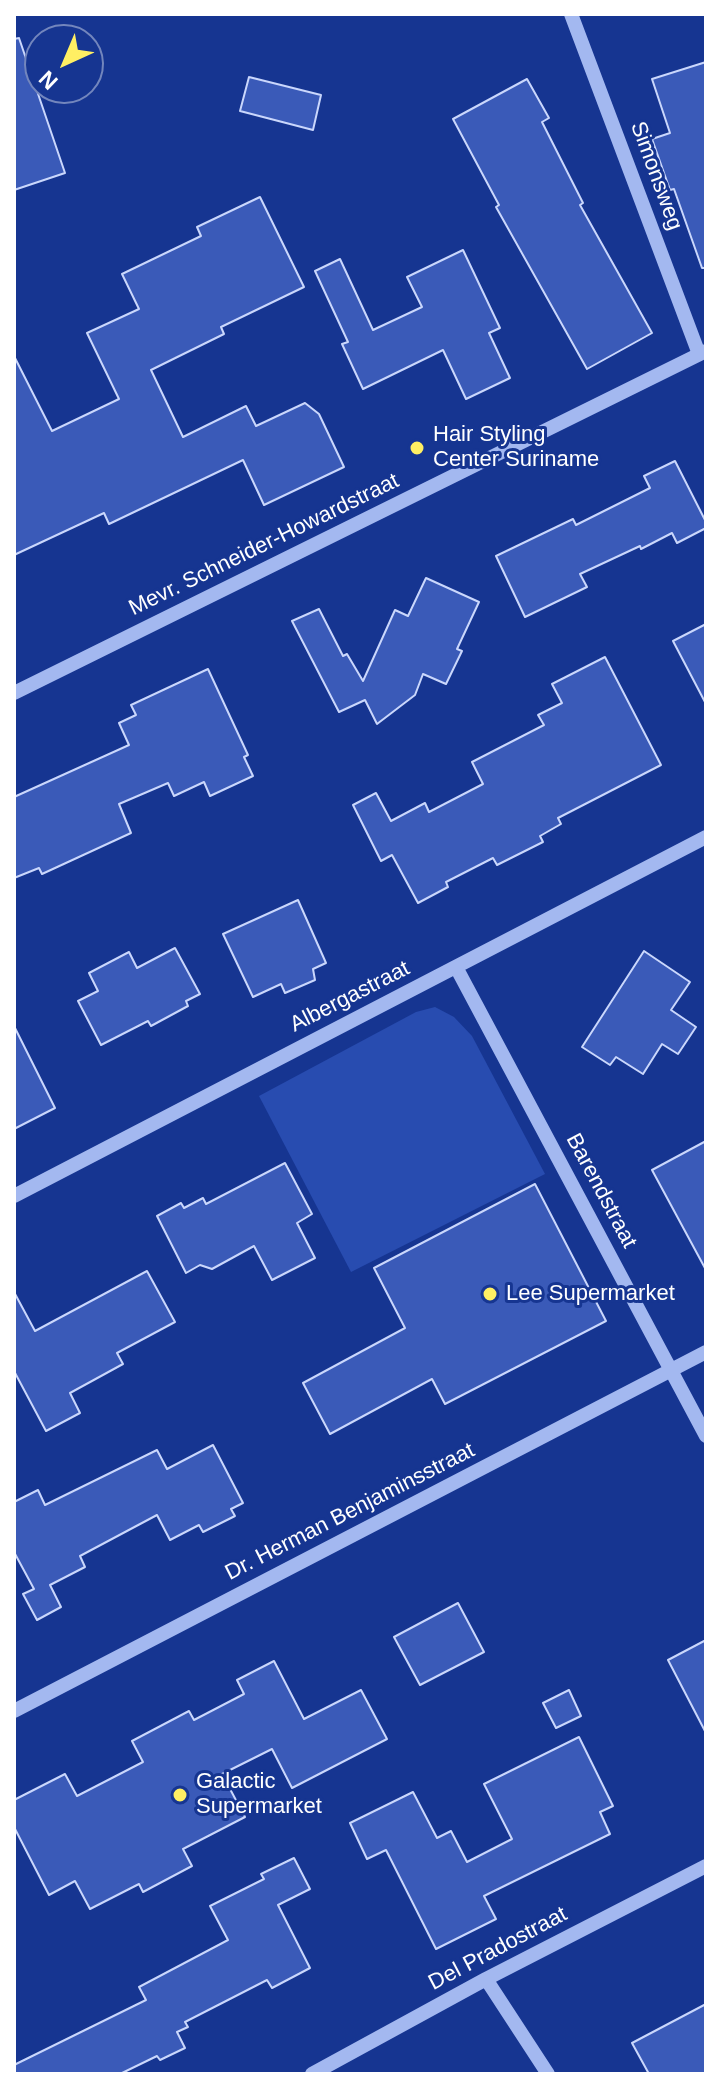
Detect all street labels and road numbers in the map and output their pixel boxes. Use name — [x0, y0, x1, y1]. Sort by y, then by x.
street label: Simonsweg — [624, 118, 688, 234]
street label: Mevr. Schneider-Howardstraat — [125, 468, 403, 622]
street label: Albergastraat — [286, 956, 414, 1038]
street label: Barendstraat — [560, 1129, 642, 1253]
street label: Dr. Herman Benjaminsstraat — [221, 1438, 479, 1586]
street label: Del Pradostraat — [424, 1901, 572, 1997]

